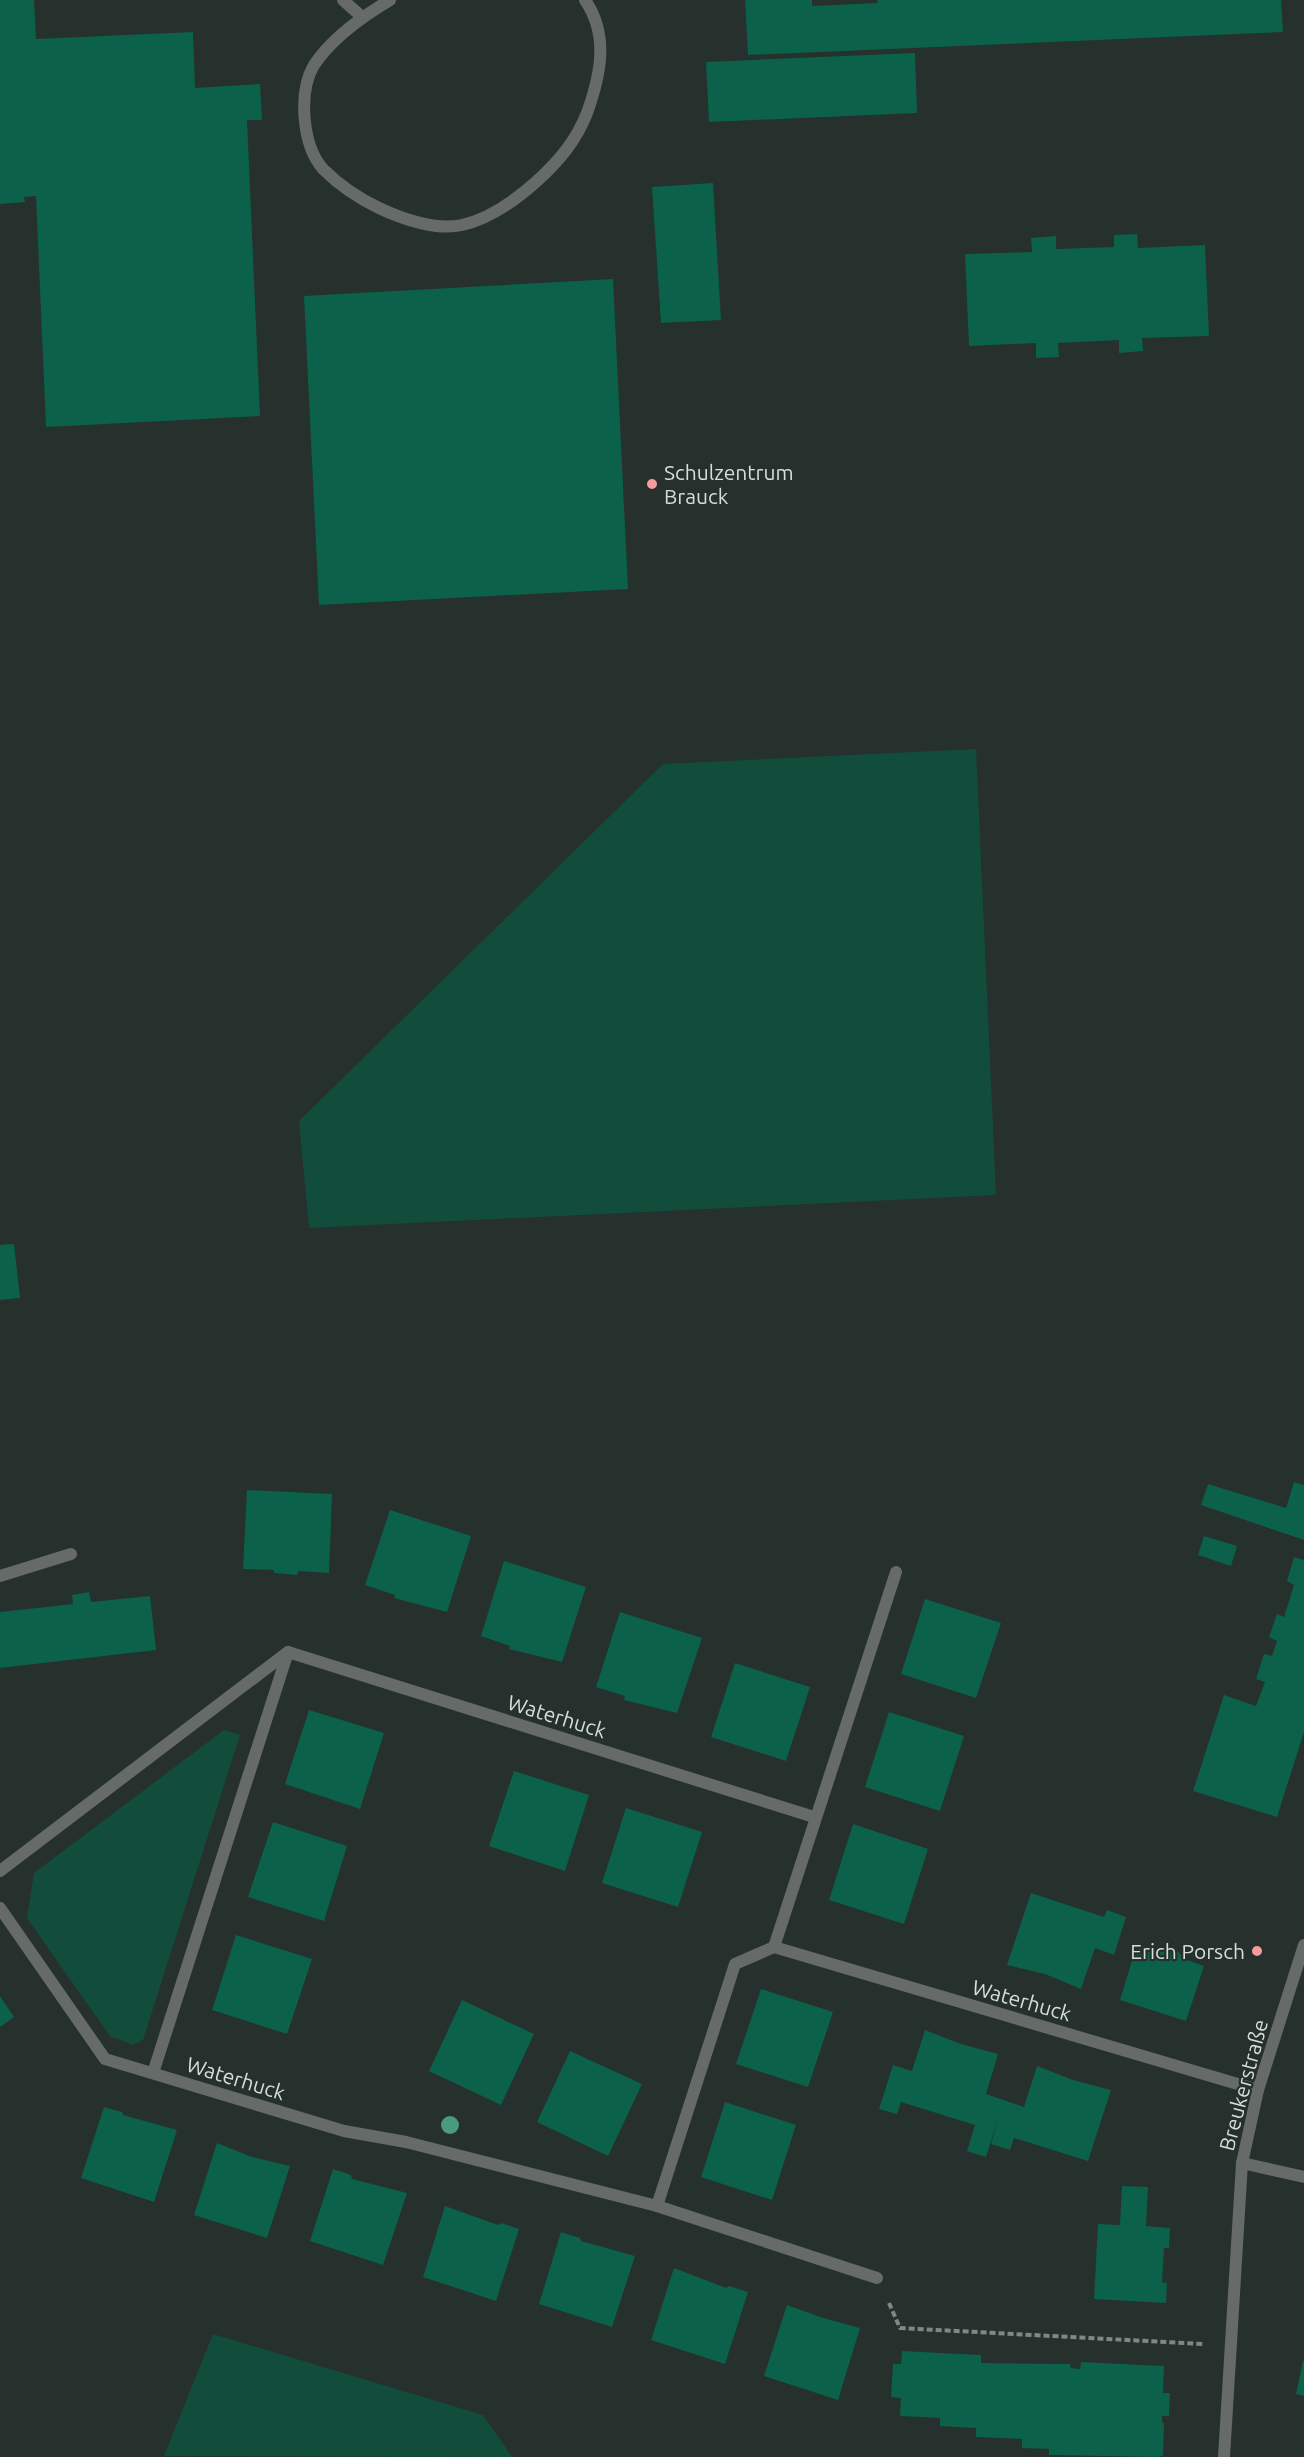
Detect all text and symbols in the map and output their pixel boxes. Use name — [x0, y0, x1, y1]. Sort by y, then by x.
place label: Schulzentrum Brauck — [664, 460, 794, 508]
marker: Schulzentrum Brauck — [645, 477, 659, 491]
street label: Waterhuck — [505, 1690, 610, 1742]
place label: Erich Porsch — [1130, 1939, 1245, 1963]
marker: Erich Porsch — [1250, 1944, 1264, 1958]
street label: Waterhuck — [970, 1974, 1075, 2026]
street label: Breukerstraße — [1214, 2017, 1272, 2153]
street label: Waterhuck — [184, 2052, 289, 2104]

